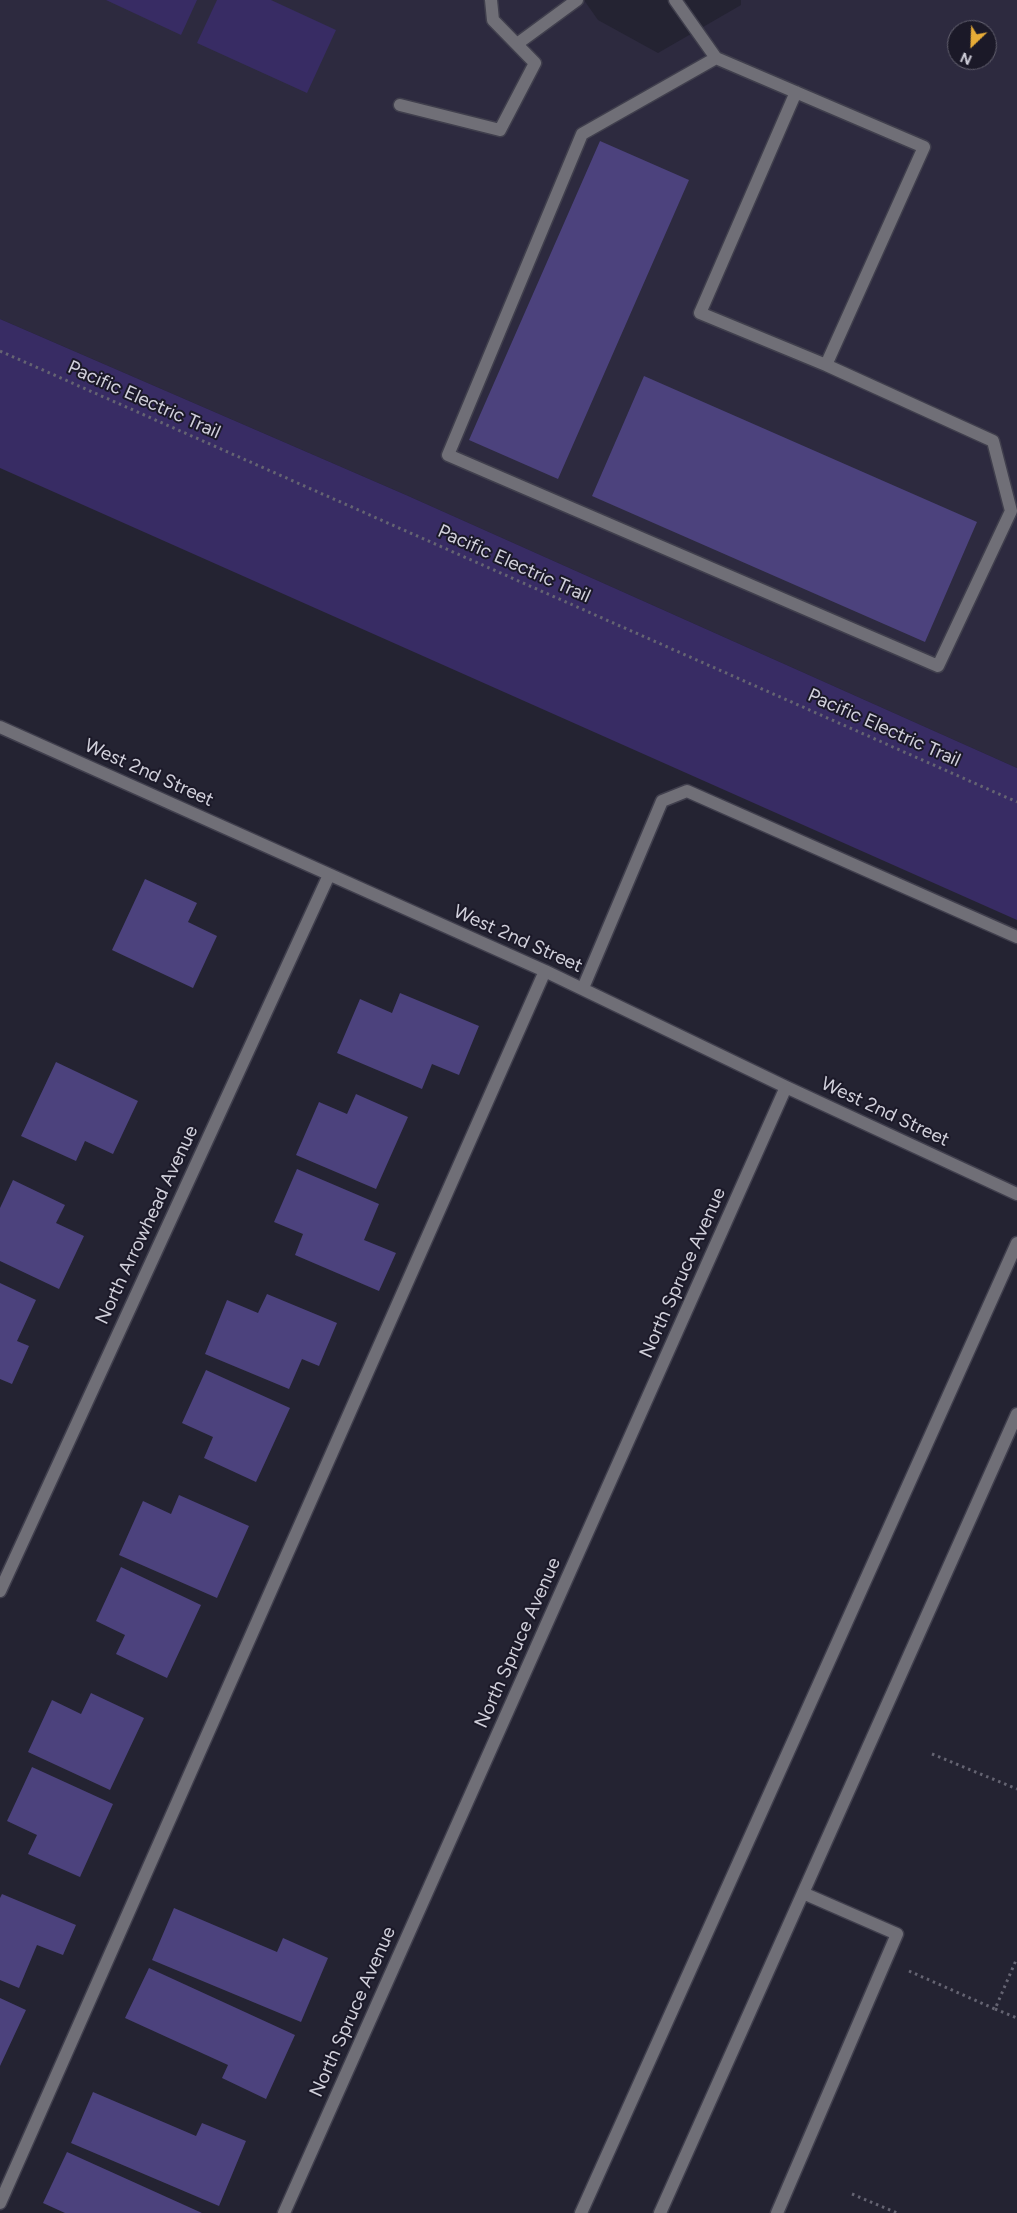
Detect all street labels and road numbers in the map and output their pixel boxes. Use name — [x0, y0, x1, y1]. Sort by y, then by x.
street label: Pacific Electric Trail — [64, 356, 224, 444]
street label: Pacific Electric Trail — [434, 520, 594, 608]
street label: Pacific Electric Trail — [804, 684, 964, 772]
street label: West 2nd Street — [81, 734, 217, 812]
street label: West 2nd Street — [450, 900, 586, 978]
street label: West 2nd Street — [817, 1072, 953, 1152]
street label: North Arrowhead Avenue — [91, 1122, 203, 1328]
street label: North Spruce Avenue — [635, 1184, 731, 1362]
street label: North Spruce Avenue — [470, 1554, 566, 1732]
street label: North Spruce Avenue — [305, 1923, 401, 2101]

